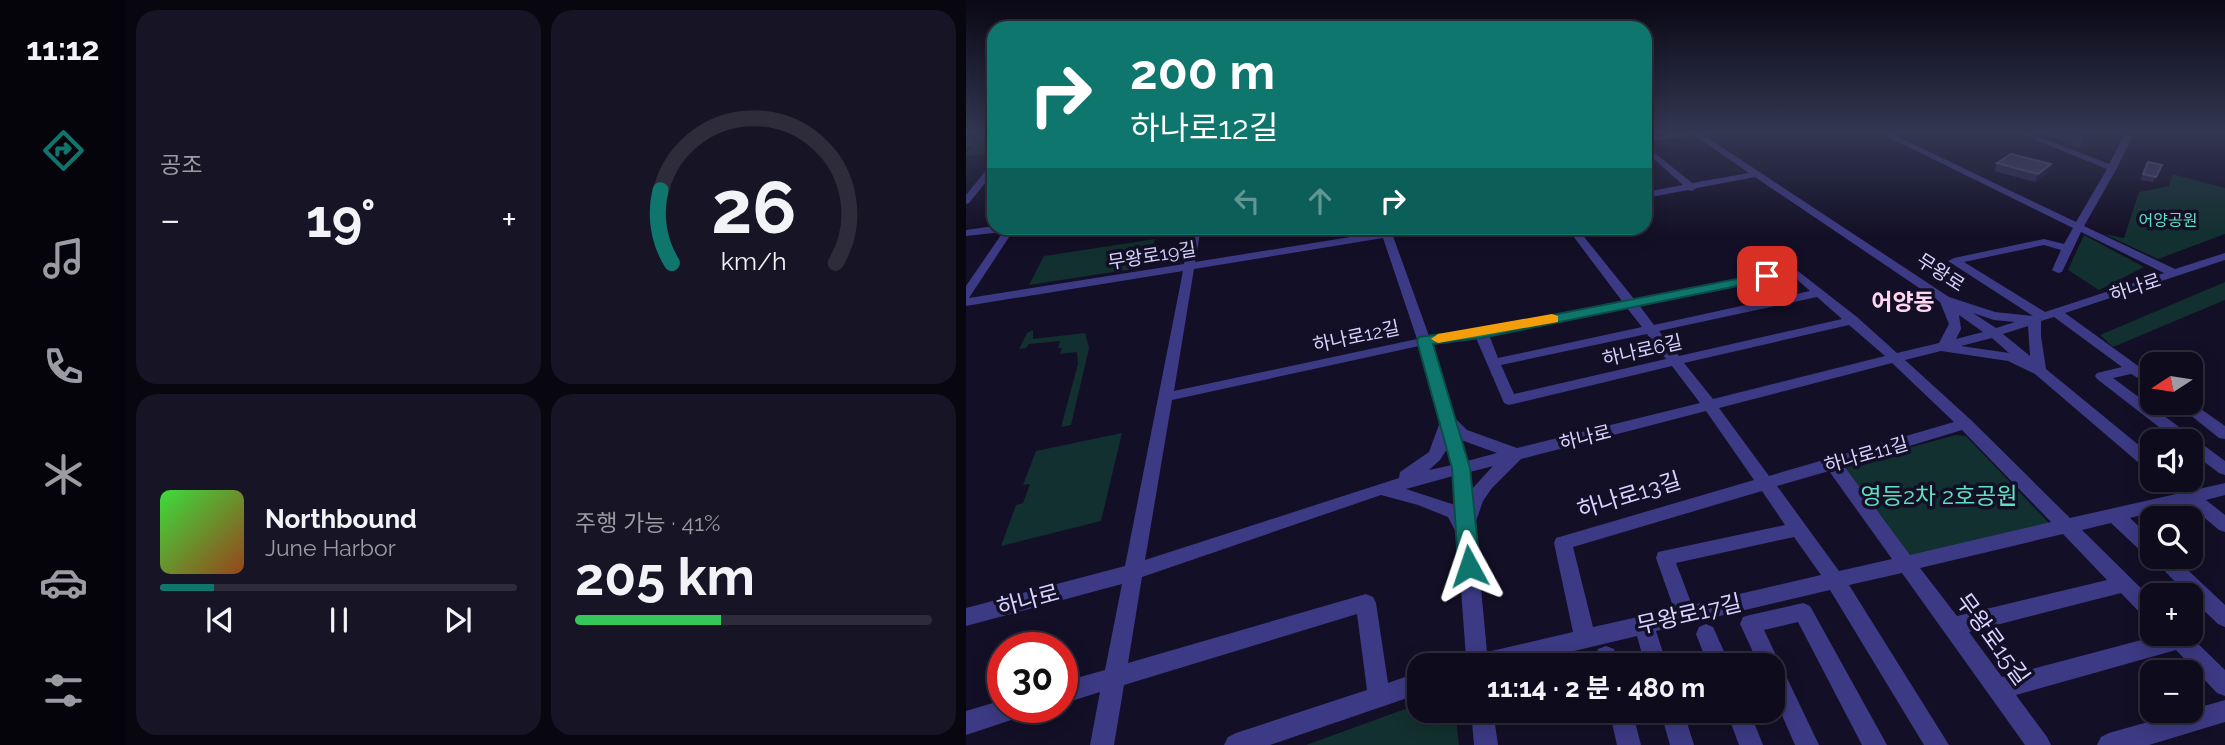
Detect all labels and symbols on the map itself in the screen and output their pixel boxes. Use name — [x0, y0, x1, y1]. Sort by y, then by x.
park label: 어양공원 — [2139, 211, 2197, 230]
street label: 무왕로19길 — [1106, 237, 1198, 273]
pin — [1737, 246, 1797, 306]
street label: 무왕로 — [1913, 248, 1969, 296]
street label: 하나로 — [2107, 268, 2163, 306]
district label: 어양동 — [1871, 288, 1935, 315]
street label: 하나로12길 — [1311, 316, 1401, 356]
street label: 하나로6길 — [1600, 330, 1684, 370]
north arrow — [2140, 352, 2203, 415]
street label: 하나로 — [1557, 420, 1613, 454]
street label: 하나로11길 — [1822, 432, 1910, 476]
street label: 하나로13길 — [1574, 466, 1684, 523]
park label: 영등2차 2호공원 — [1861, 482, 2017, 509]
position arrow — [1432, 529, 1506, 603]
street label: 하나로 — [994, 578, 1062, 621]
street label: 무왕로15길 — [1951, 587, 2036, 690]
street label: 무왕로17길 — [1634, 588, 1744, 639]
speed limit sign: 30 — [987, 632, 1078, 723]

